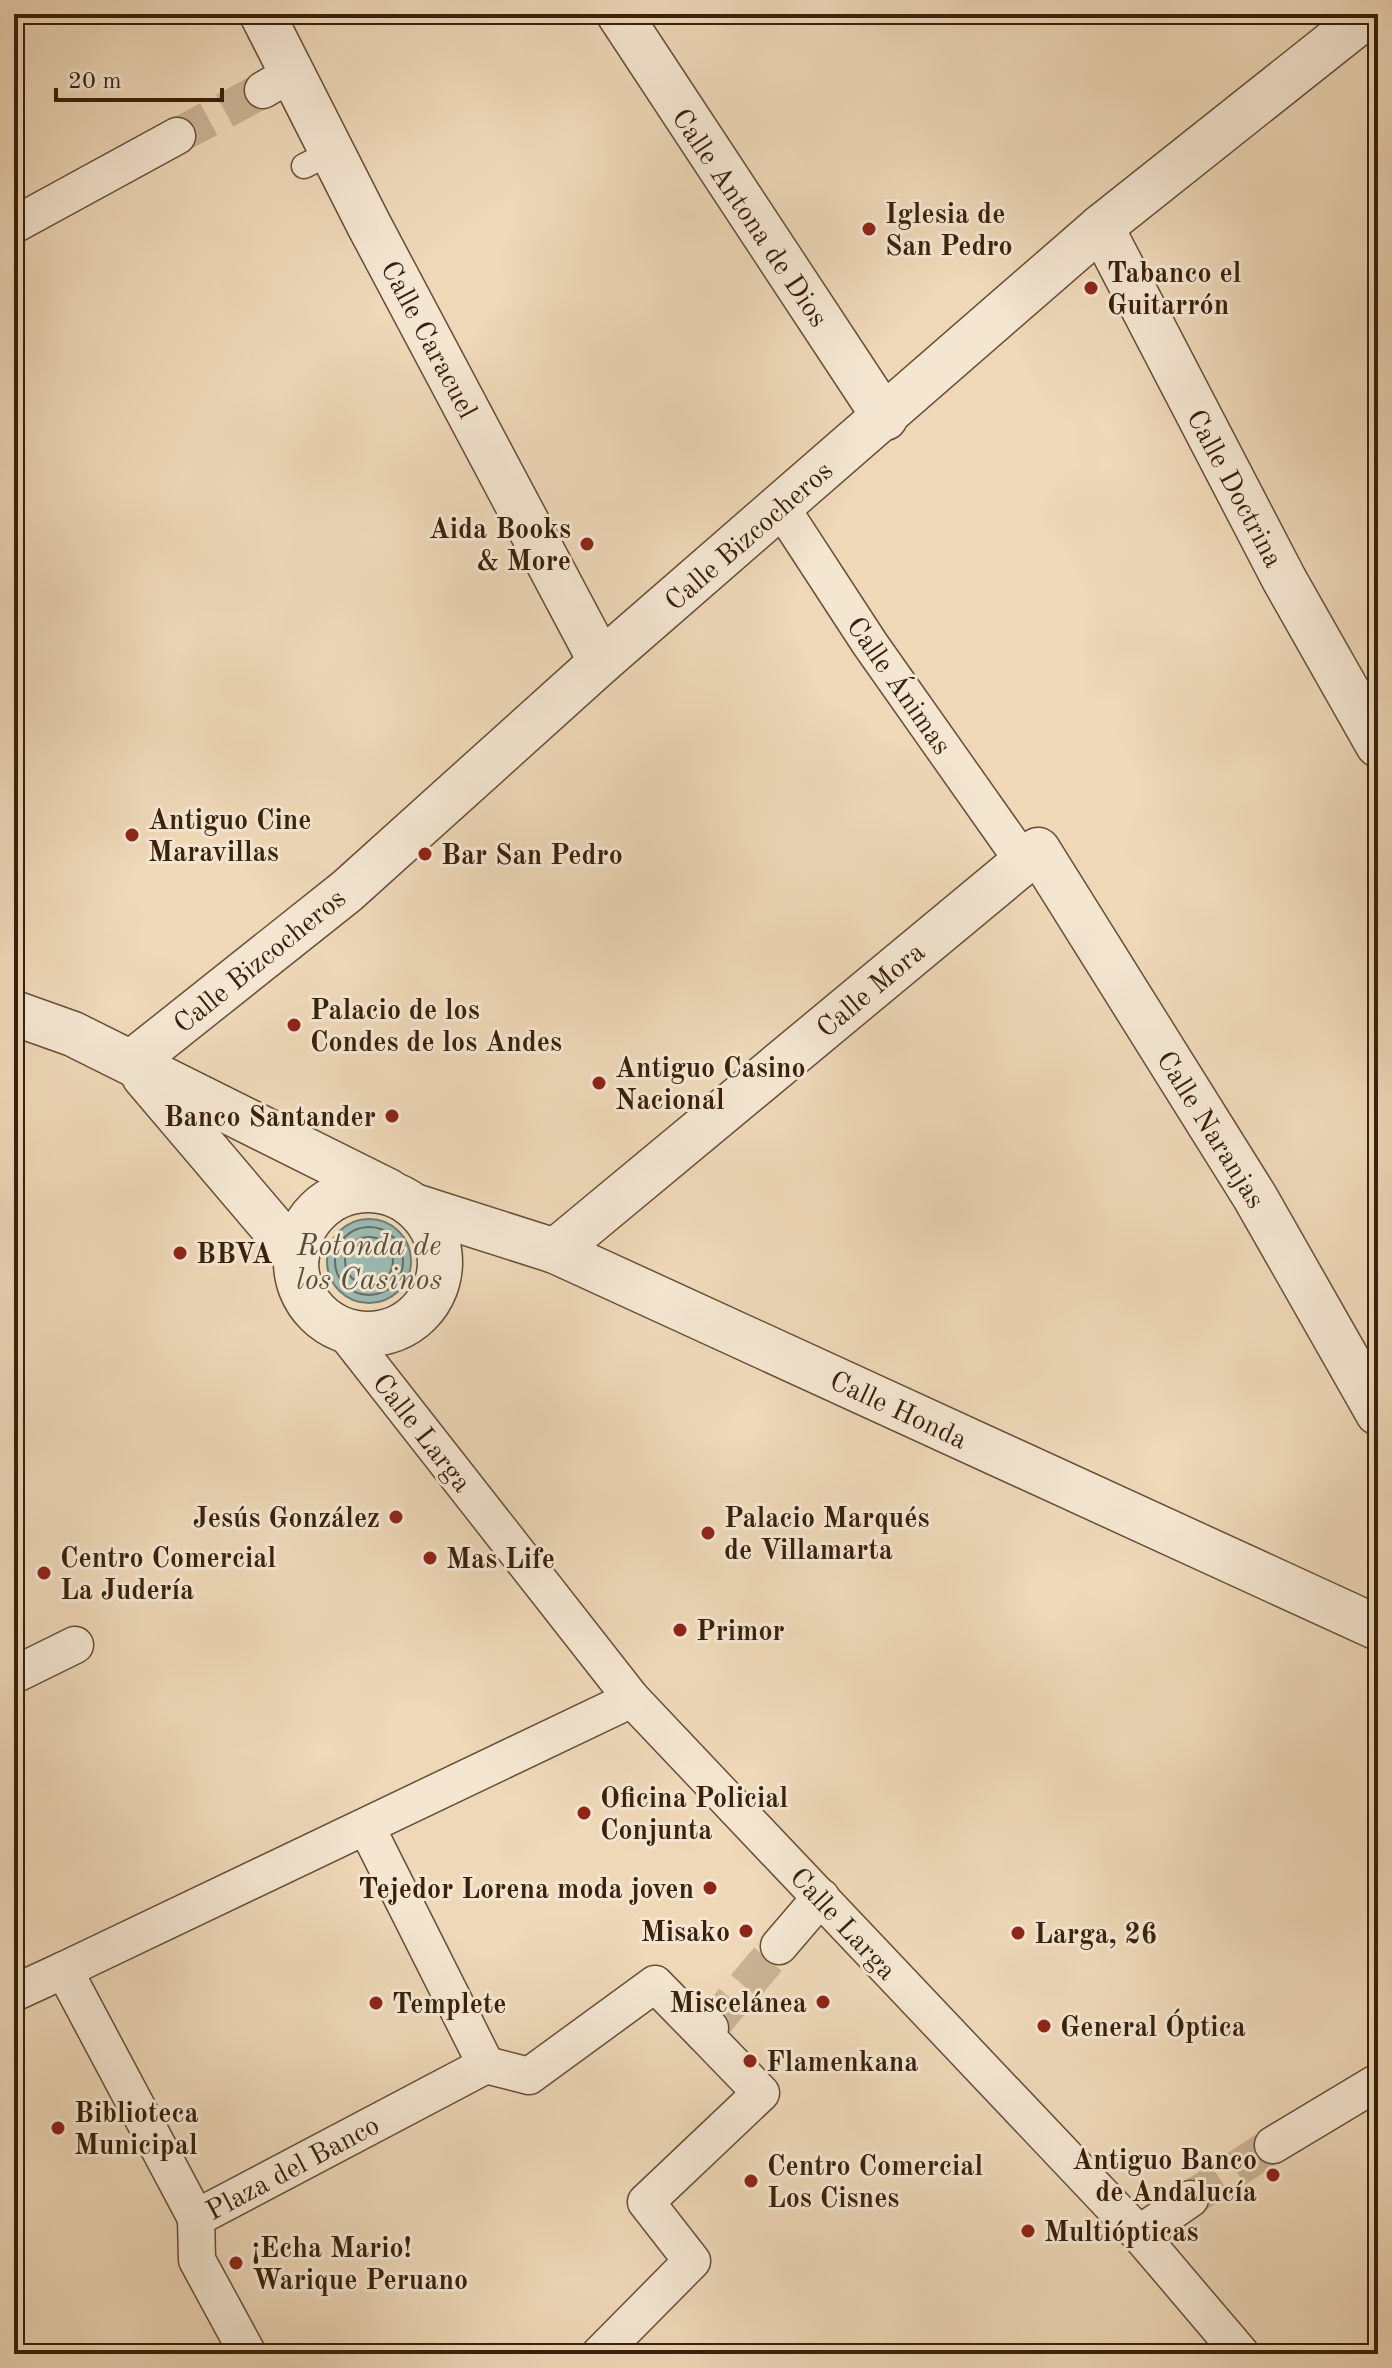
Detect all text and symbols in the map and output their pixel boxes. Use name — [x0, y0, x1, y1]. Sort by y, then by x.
scale bar — [56, 52, 222, 102]
text: 20 m — [68, 70, 122, 94]
street label: Calle Antona de Dios — [665, 105, 832, 333]
place label: Iglesia de San Pedro — [885, 202, 1013, 262]
marker: Iglesia de San Pedro — [860, 220, 878, 238]
street label: Calle Caracuel — [374, 257, 481, 424]
place label: Tabanco el Guitarrón — [1107, 261, 1242, 321]
marker: Tabanco el Guitarrón — [1082, 279, 1100, 297]
street label: Calle Doctrina — [1180, 406, 1287, 573]
street label: Calle Bizcocheros — [661, 457, 839, 617]
place label: Aida Books & More — [429, 517, 571, 577]
marker: Aida Books & More — [578, 535, 596, 553]
street label: Calle Ánimas — [840, 610, 959, 761]
place label: Antiguo Cine Maravillas — [148, 808, 312, 868]
marker: Antiguo Cine Maravillas — [123, 826, 141, 844]
place label: Bar San Pedro — [441, 843, 623, 871]
marker: Bar San Pedro — [416, 845, 434, 863]
street label: Calle Bizcocheros — [170, 885, 352, 1040]
street label: Calle Mora — [813, 938, 931, 1044]
place label: Palacio de los Condes de los Andes — [310, 998, 562, 1058]
marker: Palacio de los Condes de los Andes — [285, 1016, 303, 1034]
street label: Calle Naranjas — [1150, 1047, 1269, 1214]
place label: Antiguo Casino Nacional — [615, 1056, 806, 1116]
marker: Antiguo Casino Nacional — [590, 1074, 608, 1092]
place label: Banco Santander — [164, 1105, 376, 1133]
marker: Banco Santander — [383, 1107, 401, 1125]
water label: Rotonda de los Casinos — [296, 1232, 442, 1296]
place label: BBVA — [196, 1242, 273, 1270]
marker: BBVA — [171, 1244, 189, 1262]
street label: Calle Honda — [825, 1368, 971, 1456]
street label: Calle Larga — [366, 1369, 475, 1498]
place label: Jesús González — [193, 1506, 380, 1534]
place label: Palacio Marqués de Villamarta — [724, 1506, 929, 1566]
marker: Jesús González — [387, 1508, 405, 1526]
marker: Palacio Marqués de Villamarta — [699, 1524, 717, 1542]
place label: Centro Comercial La Judería — [60, 1546, 277, 1606]
place label: Mas Life — [446, 1547, 555, 1575]
marker: Mas Life — [421, 1549, 439, 1567]
marker: Centro Comercial La Judería — [35, 1564, 53, 1582]
place label: Primor — [696, 1619, 785, 1647]
marker: Primor — [671, 1621, 689, 1639]
place label: Oficina Policial Conjunta — [600, 1786, 789, 1846]
marker: Oficina Policial Conjunta — [575, 1804, 593, 1822]
street label: Calle Larga — [783, 1864, 900, 1986]
place label: Tejedor Lorena moda joven — [358, 1877, 694, 1905]
marker: Tejedor Lorena moda joven — [701, 1879, 719, 1897]
place label: Misako — [641, 1920, 730, 1948]
marker: Misako — [737, 1922, 755, 1940]
place label: Larga, 26 — [1034, 1922, 1157, 1950]
marker: Larga, 26 — [1009, 1924, 1027, 1942]
place label: Miscelánea — [670, 1991, 807, 2019]
place label: Templete — [392, 1992, 506, 2020]
marker: Miscelánea — [814, 1993, 832, 2011]
marker: Templete — [367, 1994, 385, 2012]
place label: General Óptica — [1060, 2008, 1246, 2043]
marker: General Óptica — [1035, 2017, 1053, 2035]
place label: Flamenkana — [766, 2050, 919, 2078]
marker: Flamenkana — [741, 2052, 759, 2070]
place label: Biblioteca Municipal — [74, 2101, 199, 2161]
street label: Plaza del Banco — [202, 2112, 385, 2227]
marker: Biblioteca Municipal — [49, 2119, 67, 2137]
place label: Antiguo Banco de Andalucía — [1072, 2148, 1257, 2208]
place label: Centro Comercial Los Cisnes — [767, 2154, 984, 2214]
marker: Antiguo Banco de Andalucía — [1264, 2166, 1282, 2184]
marker: Centro Comercial Los Cisnes — [742, 2172, 760, 2190]
place label: Multiópticas — [1044, 2220, 1199, 2248]
marker: Multiópticas — [1019, 2222, 1037, 2240]
place label: ¡Echa Mario! Warique Peruano — [252, 2236, 468, 2296]
marker: ¡Echa Mario! Warique Peruano — [227, 2254, 245, 2272]

